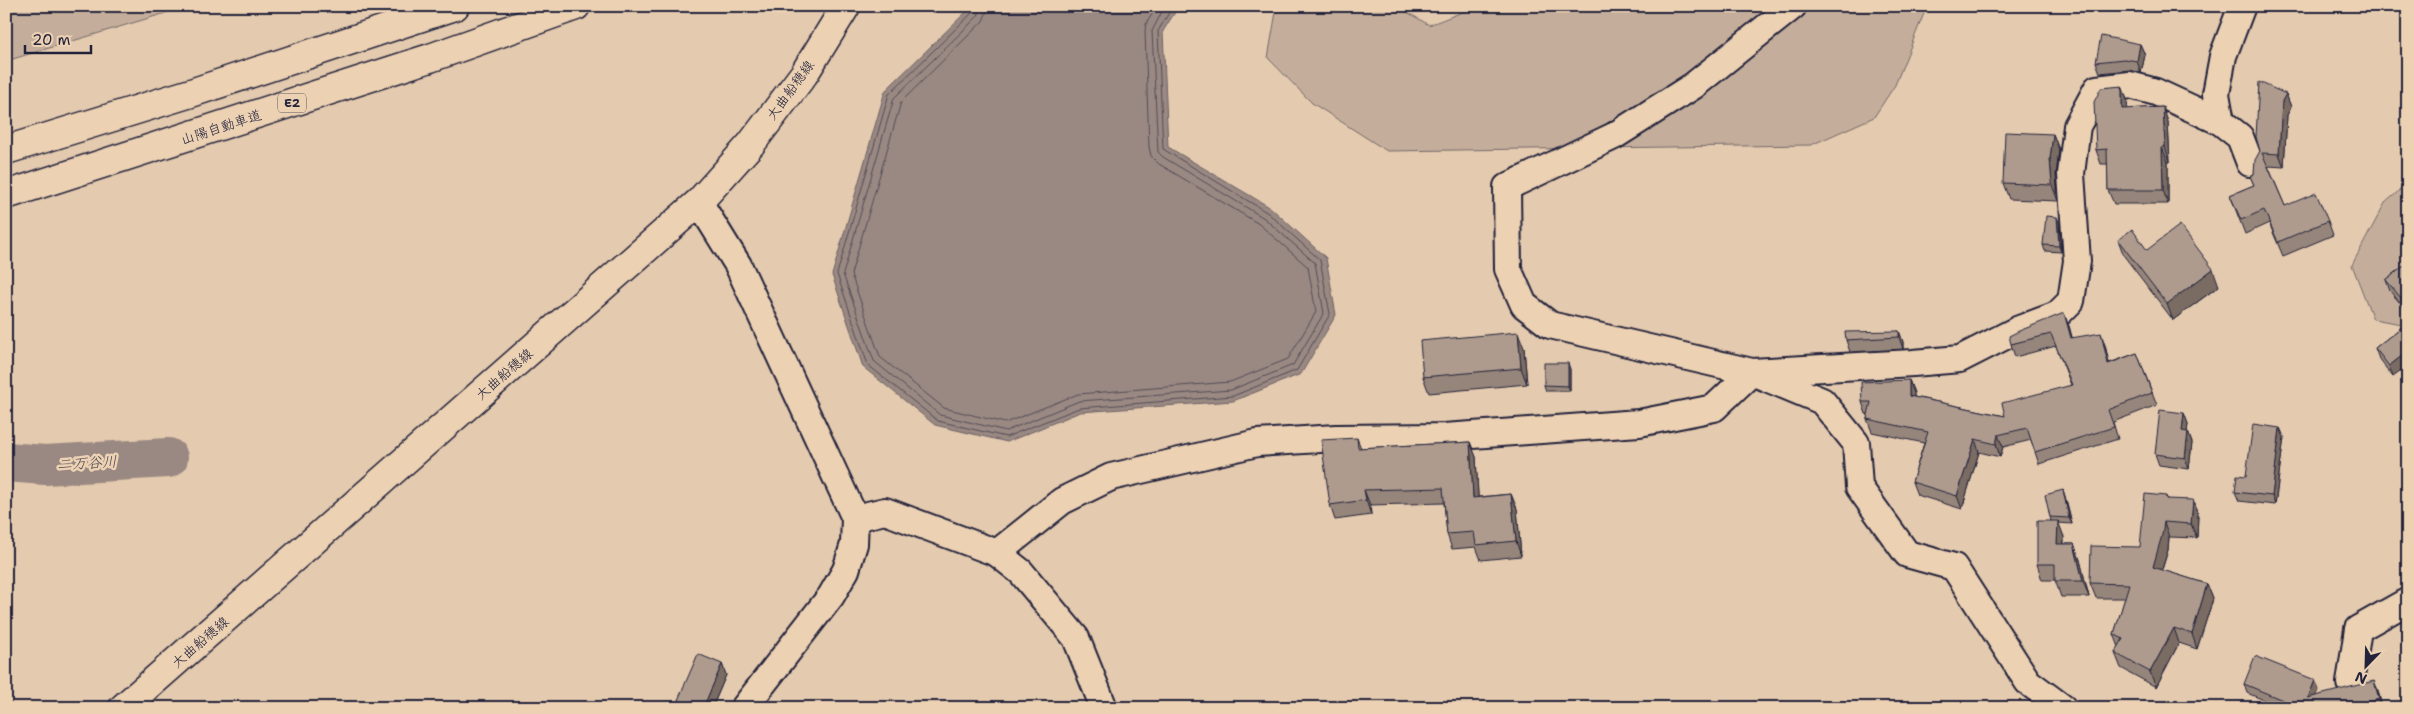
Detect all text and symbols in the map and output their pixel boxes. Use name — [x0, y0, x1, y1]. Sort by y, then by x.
scale bar — [25, 22, 91, 54]
text: 20 m — [32, 30, 71, 50]
street label: 大曲船穂線 — [762, 56, 818, 124]
road number: E2 — [278, 94, 306, 112]
street label: 山陽自動車道 — [178, 105, 264, 149]
street label: 大曲船穂線 — [472, 344, 536, 404]
water label: 二万谷川 — [57, 451, 117, 475]
street label: 大曲船穂線 — [168, 612, 232, 672]
north arrow — [2342, 642, 2392, 692]
text: N — [2352, 668, 2370, 688]

